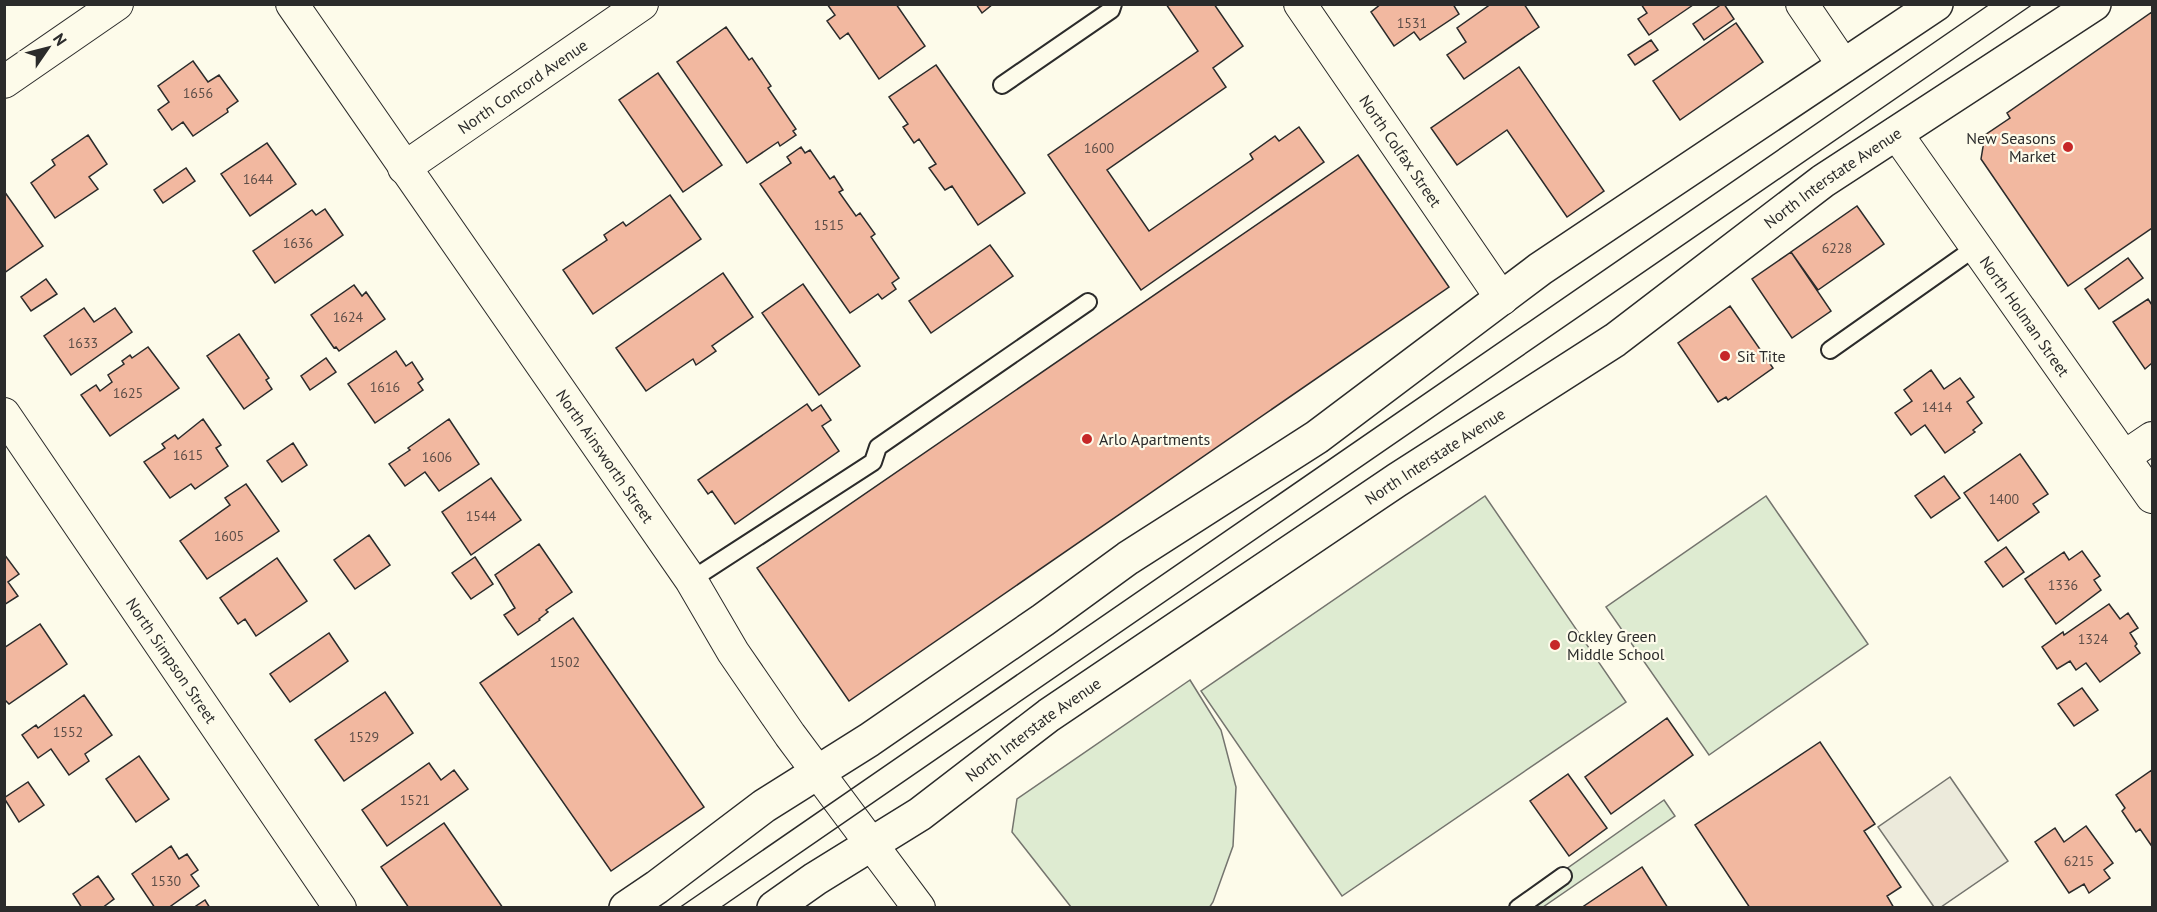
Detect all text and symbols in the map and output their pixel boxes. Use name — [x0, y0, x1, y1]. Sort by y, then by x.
house number: 1531 — [1397, 14, 1427, 32]
north arrow — [18, 18, 78, 78]
text: N — [49, 29, 71, 49]
street label: North Concord Avenue — [454, 35, 591, 138]
house number: 1656 — [183, 84, 213, 102]
street label: North Colfax Street — [1355, 91, 1446, 211]
street label: North Interstate Avenue — [1760, 123, 1905, 233]
place label: New Seasons Market — [1966, 128, 2057, 166]
house number: 1600 — [1084, 139, 1115, 157]
marker: New Seasons Market — [2061, 140, 2075, 154]
house number: 1644 — [243, 170, 274, 188]
house number: 1515 — [814, 216, 844, 234]
house number: 1636 — [283, 234, 313, 252]
house number: 6228 — [1822, 239, 1852, 257]
street label: North Holman Street — [1976, 252, 2074, 381]
house number: 1624 — [333, 308, 364, 326]
house number: 1633 — [68, 334, 98, 352]
place label: Sit Tite — [1737, 346, 1786, 366]
marker: Sit Tite — [1718, 349, 1732, 363]
house number: 1616 — [370, 378, 400, 396]
house number: 1625 — [113, 384, 143, 402]
street label: North Ainsworth Street — [552, 386, 659, 527]
house number: 1414 — [1922, 398, 1953, 416]
street label: North Interstate Avenue — [1361, 403, 1509, 509]
place label: Arlo Apartments — [1099, 429, 1210, 449]
marker: Arlo Apartments — [1080, 432, 1094, 446]
house number: 1615 — [173, 446, 203, 464]
house number: 1606 — [422, 448, 452, 466]
house number: 1400 — [1989, 490, 2020, 508]
house number: 1544 — [466, 507, 497, 525]
house number: 1605 — [214, 527, 244, 545]
house number: 1336 — [2048, 576, 2078, 594]
street label: North Simpson Street — [122, 594, 222, 727]
place label: Ockley Green Middle School — [1567, 626, 1665, 664]
house number: 1324 — [2078, 630, 2109, 648]
marker: Ockley Green Middle School — [1548, 638, 1562, 652]
house number: 1502 — [550, 653, 580, 671]
street label: North Interstate Avenue — [961, 673, 1105, 786]
house number: 1552 — [53, 723, 83, 741]
house number: 1529 — [349, 728, 379, 746]
house number: 1521 — [400, 791, 430, 809]
house number: 6215 — [2064, 852, 2094, 870]
house number: 1530 — [151, 872, 182, 890]

